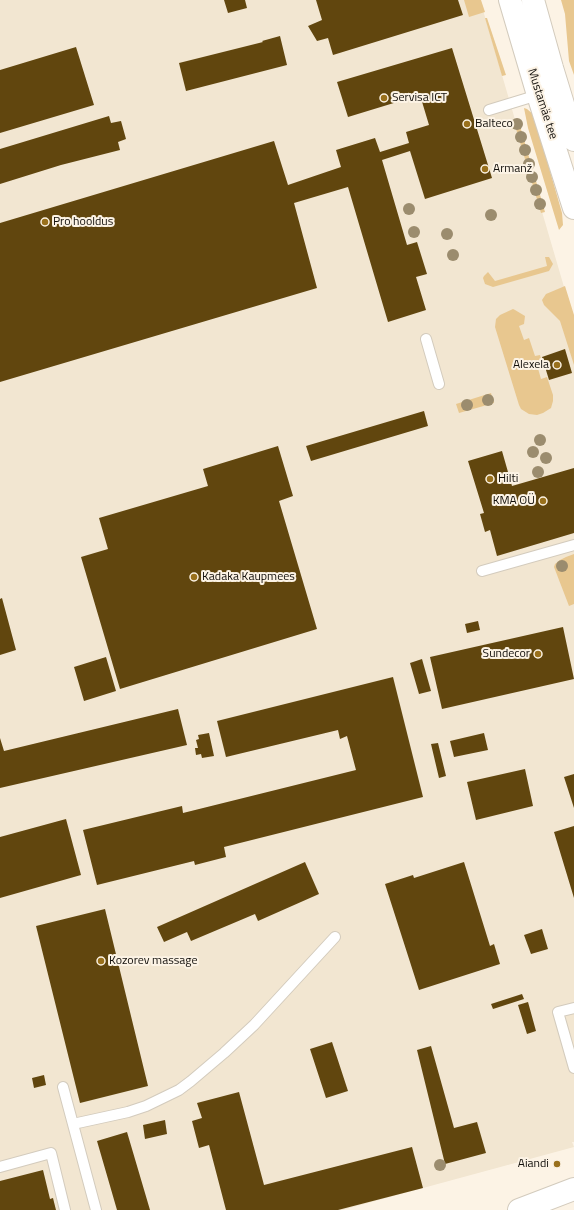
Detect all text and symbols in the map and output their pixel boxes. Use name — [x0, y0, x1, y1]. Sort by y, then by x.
street label: Mustamäe tee — [524, 67, 560, 141]
place label: Servisa ICT — [392, 91, 447, 105]
marker: Servisa ICT — [379, 93, 389, 103]
place label: Balteco — [475, 117, 513, 131]
marker: Balteco — [462, 119, 472, 129]
place label: Armanž — [493, 162, 532, 176]
marker: Armanž — [480, 164, 490, 174]
place label: Pro hooldus — [53, 215, 113, 229]
marker: Pro hooldus — [40, 217, 50, 227]
place label: Alexela — [513, 358, 549, 372]
marker: Alexela — [552, 360, 562, 370]
place label: Hilti — [498, 472, 518, 486]
marker: Hilti — [485, 474, 495, 484]
place label: KMA OÜ — [493, 494, 535, 508]
marker: KMA OÜ — [538, 496, 548, 506]
place label: Kadaka Kaupmees — [202, 570, 295, 584]
marker: Kadaka Kaupmees — [189, 572, 199, 582]
place label: Sundecor — [483, 647, 530, 661]
marker: Sundecor — [533, 649, 543, 659]
place label: Kozorev massage — [109, 954, 198, 968]
marker: Kozorev massage — [96, 956, 106, 966]
place label: Aiandi — [518, 1157, 549, 1171]
marker: Aiandi — [552, 1159, 562, 1169]

